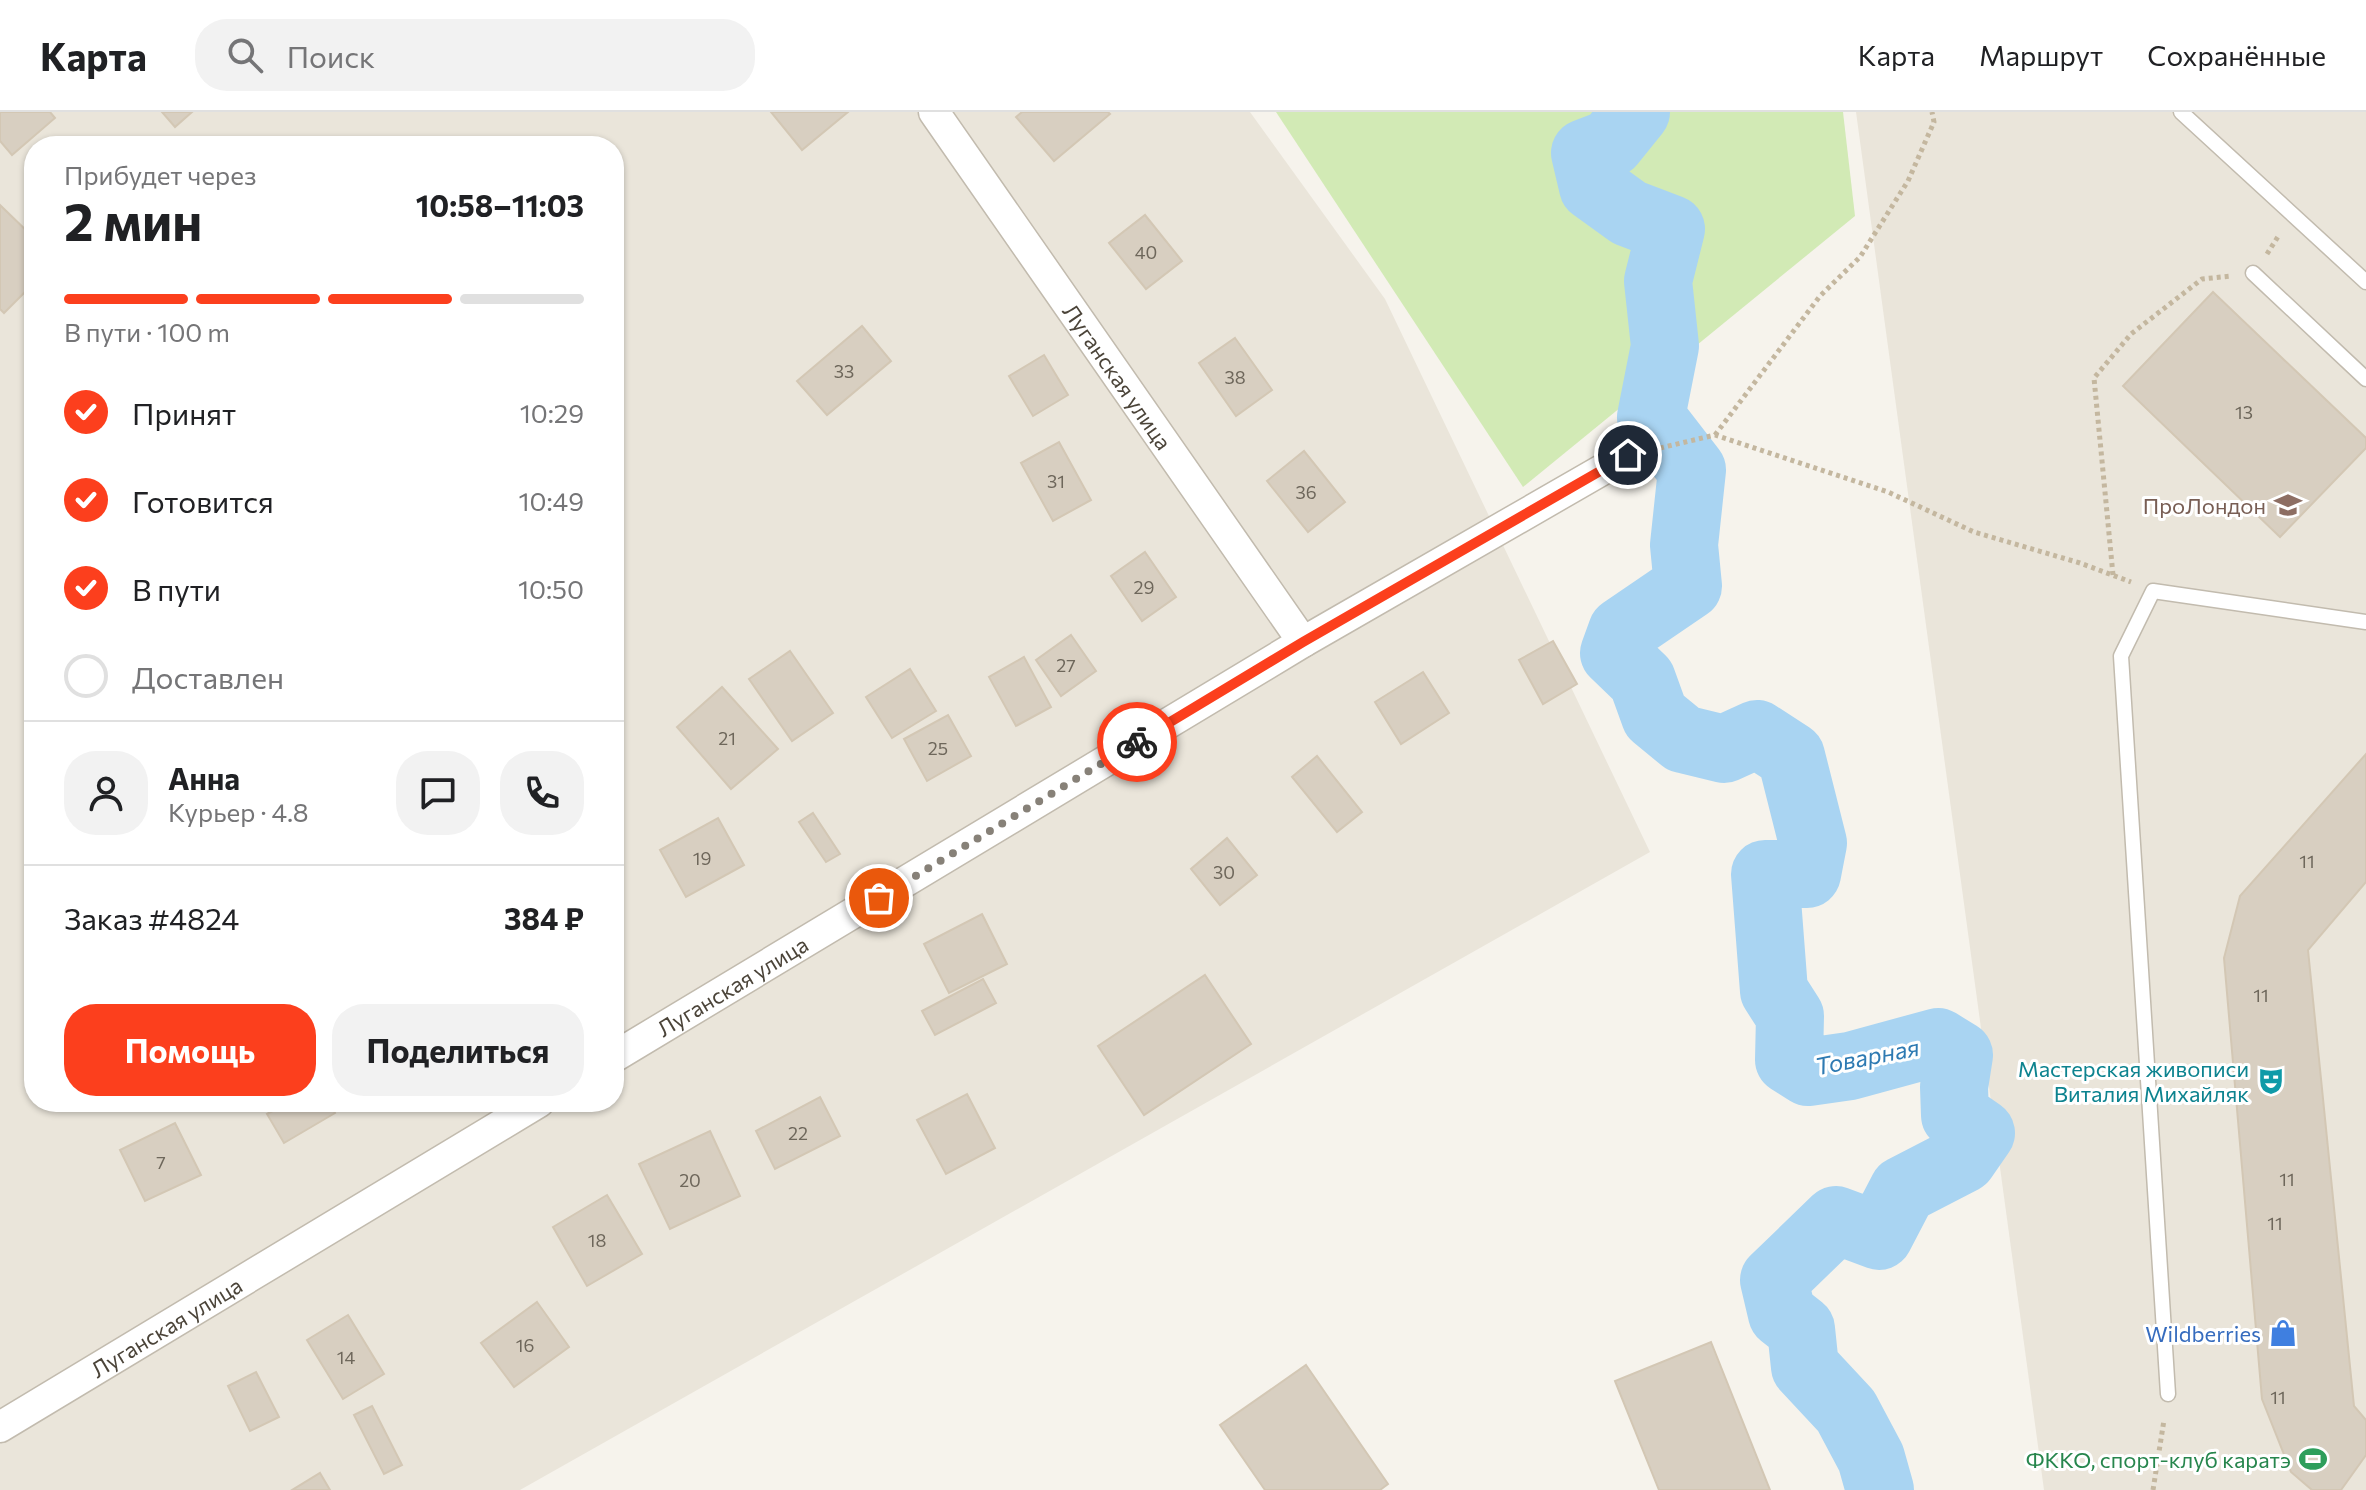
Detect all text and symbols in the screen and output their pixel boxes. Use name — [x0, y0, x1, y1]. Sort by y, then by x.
search box — [195, 19, 755, 91]
text: Карта — [40, 32, 147, 79]
icon: search — [223, 33, 267, 77]
text: Поиск — [287, 37, 375, 74]
text: Карта — [1858, 38, 1935, 72]
text: Маршрут — [1979, 38, 2103, 72]
text: Сохранённые — [2147, 38, 2326, 72]
text: Прибудет через — [64, 159, 257, 190]
text: 10:58–11:03 — [416, 186, 584, 223]
text: 2 мин — [64, 188, 202, 252]
house number: 40 — [1135, 241, 1157, 263]
street label: Луганская улица — [1058, 298, 1178, 454]
text: В пути · 100 m — [64, 316, 230, 347]
house number: 33 — [834, 360, 854, 382]
house number: 38 — [1224, 366, 1246, 388]
icon: check — [64, 390, 108, 434]
text: Принят — [132, 394, 236, 431]
text: 10:29 — [520, 397, 584, 428]
house number: 13 — [2235, 401, 2253, 423]
pin — [1594, 421, 1662, 489]
icon: home — [1606, 433, 1650, 477]
house number: 31 — [1047, 470, 1065, 492]
icon: check — [64, 478, 108, 522]
house number: 36 — [1295, 481, 1317, 503]
text: Готовится — [132, 482, 274, 519]
text: 10:49 — [518, 485, 584, 516]
school or university icon: ПроЛондон — [2273, 490, 2303, 520]
place label: ПроЛондон — [2143, 492, 2266, 519]
icon: check — [64, 566, 108, 610]
text: В пути — [132, 570, 221, 607]
text: 10:50 — [518, 573, 584, 604]
house number: 29 — [1134, 576, 1154, 598]
house number: 27 — [1056, 654, 1076, 676]
text: Доставлен — [132, 658, 284, 695]
courier — [1097, 702, 1177, 782]
icon: bike — [1115, 720, 1159, 764]
house number: 21 — [718, 727, 736, 749]
house number: 25 — [928, 737, 948, 759]
button: person — [64, 751, 148, 835]
button: chat — [396, 751, 480, 835]
button: phone — [500, 751, 584, 835]
text: Анна — [168, 759, 240, 796]
text: Курьер · 4.8 — [168, 796, 308, 827]
house number: 19 — [693, 847, 711, 869]
house number: 11 — [2299, 850, 2315, 872]
house number: 30 — [1213, 861, 1235, 883]
pin — [845, 864, 913, 932]
icon: bag — [857, 876, 901, 920]
text: Заказ #4824 — [64, 899, 239, 936]
text: 384 ₽ — [504, 899, 584, 936]
street label: Луганская улица — [652, 930, 813, 1042]
house number: 11 — [2253, 984, 2269, 1006]
button: Помощь — [64, 1004, 316, 1096]
button: Поделиться — [332, 1004, 584, 1096]
water label: Товарная — [1812, 1032, 1922, 1080]
place label: Мастерская живописи Виталия Михайляк — [2018, 1055, 2249, 1107]
theatre icon: Мастерская живописи Виталия Михайляк — [2256, 1066, 2286, 1096]
house number: 22 — [788, 1122, 808, 1144]
house number: 7 — [156, 1151, 166, 1173]
house number: 11 — [2279, 1168, 2295, 1190]
house number: 20 — [679, 1169, 701, 1191]
house number: 11 — [2267, 1212, 2283, 1234]
house number: 18 — [588, 1229, 606, 1251]
street label: Луганская улица — [86, 1271, 247, 1383]
shop icon: Wildberries — [2268, 1318, 2298, 1348]
place label: Wildberries — [2145, 1320, 2261, 1347]
house number: 16 — [516, 1334, 534, 1356]
house number: 14 — [337, 1346, 355, 1368]
house number: 11 — [2270, 1386, 2286, 1408]
sports icon: ФККО, спорт-клуб каратэ — [2298, 1444, 2328, 1474]
place label: ФККО, спорт-клуб каратэ — [2026, 1446, 2291, 1473]

